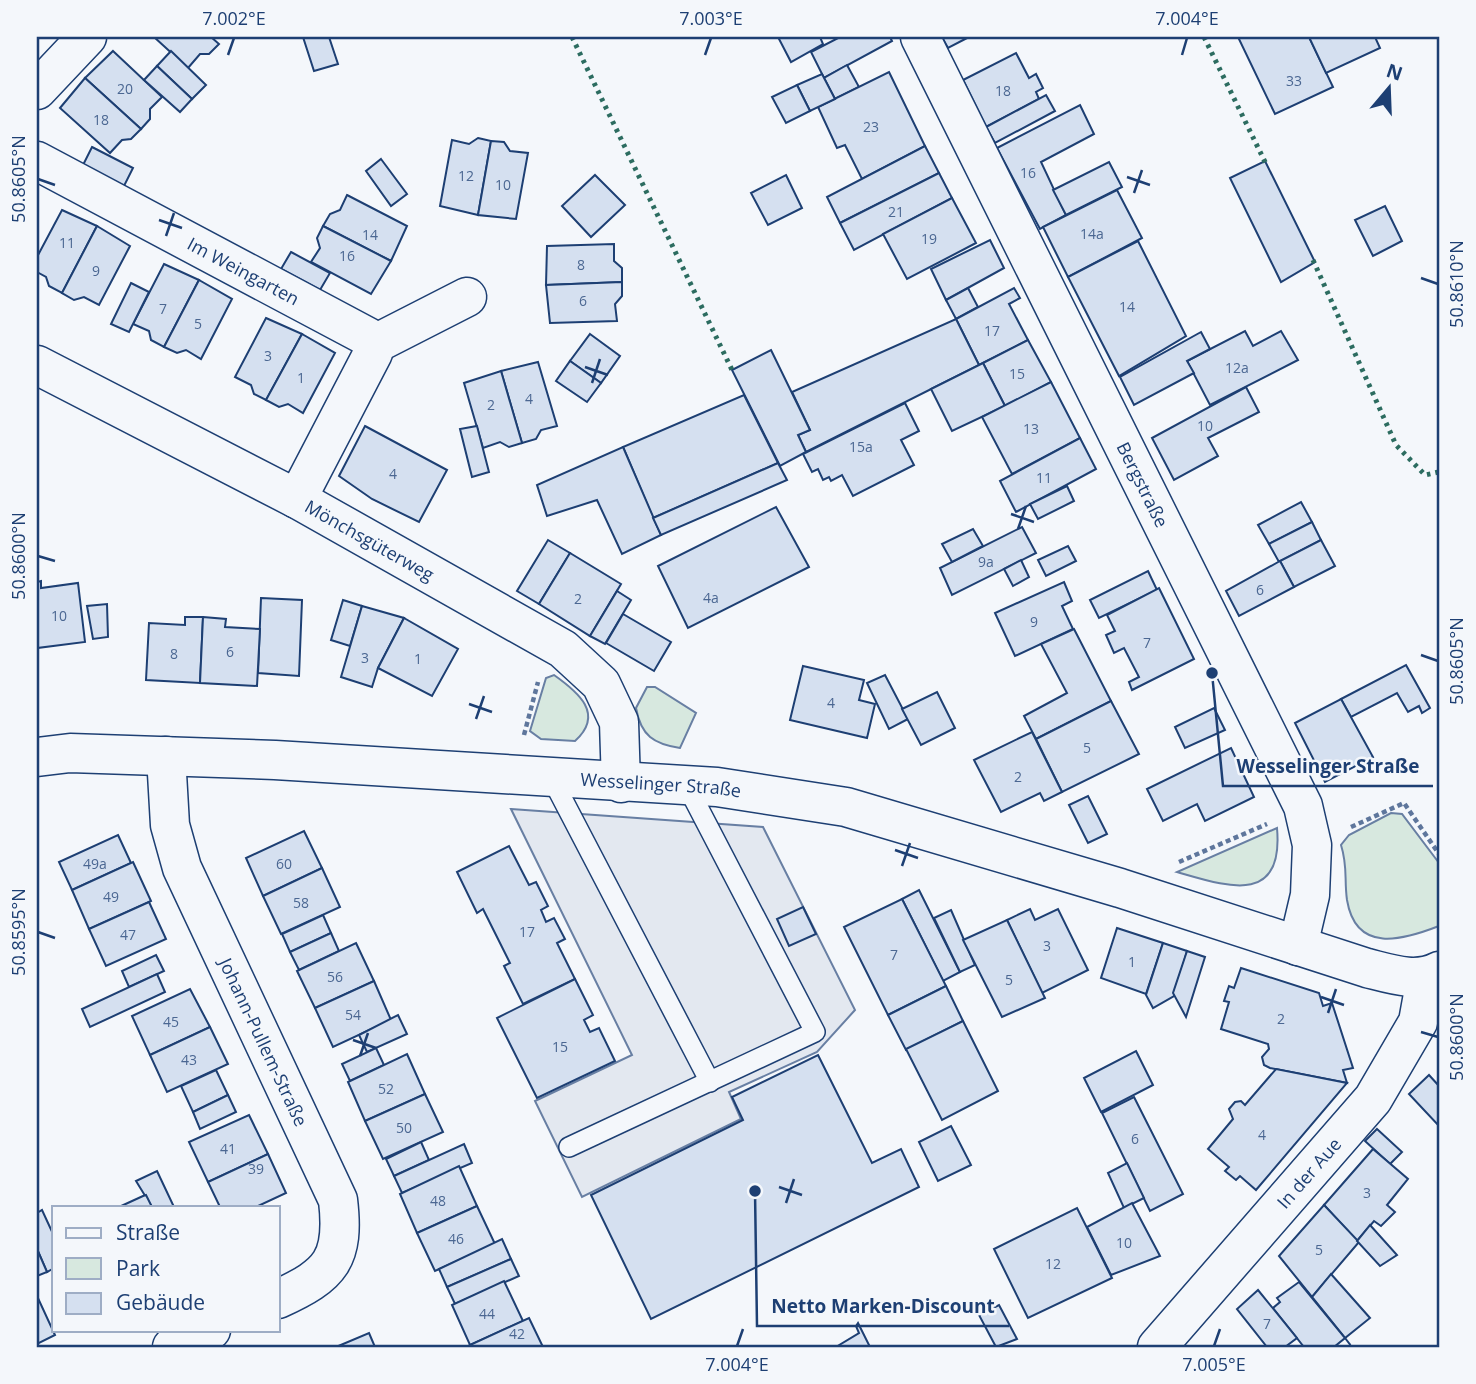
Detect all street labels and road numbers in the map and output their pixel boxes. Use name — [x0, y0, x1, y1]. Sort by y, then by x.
street label: Im Weingarten — [183, 231, 304, 310]
street label: Bergstraße — [1112, 438, 1174, 531]
street label: Mönchsgüterweg — [301, 494, 439, 586]
street label: Wesselinger Straße — [580, 767, 743, 803]
street label: Johann-Pullem-Straße — [213, 952, 314, 1130]
street label: In der Aue — [1271, 1132, 1346, 1213]

